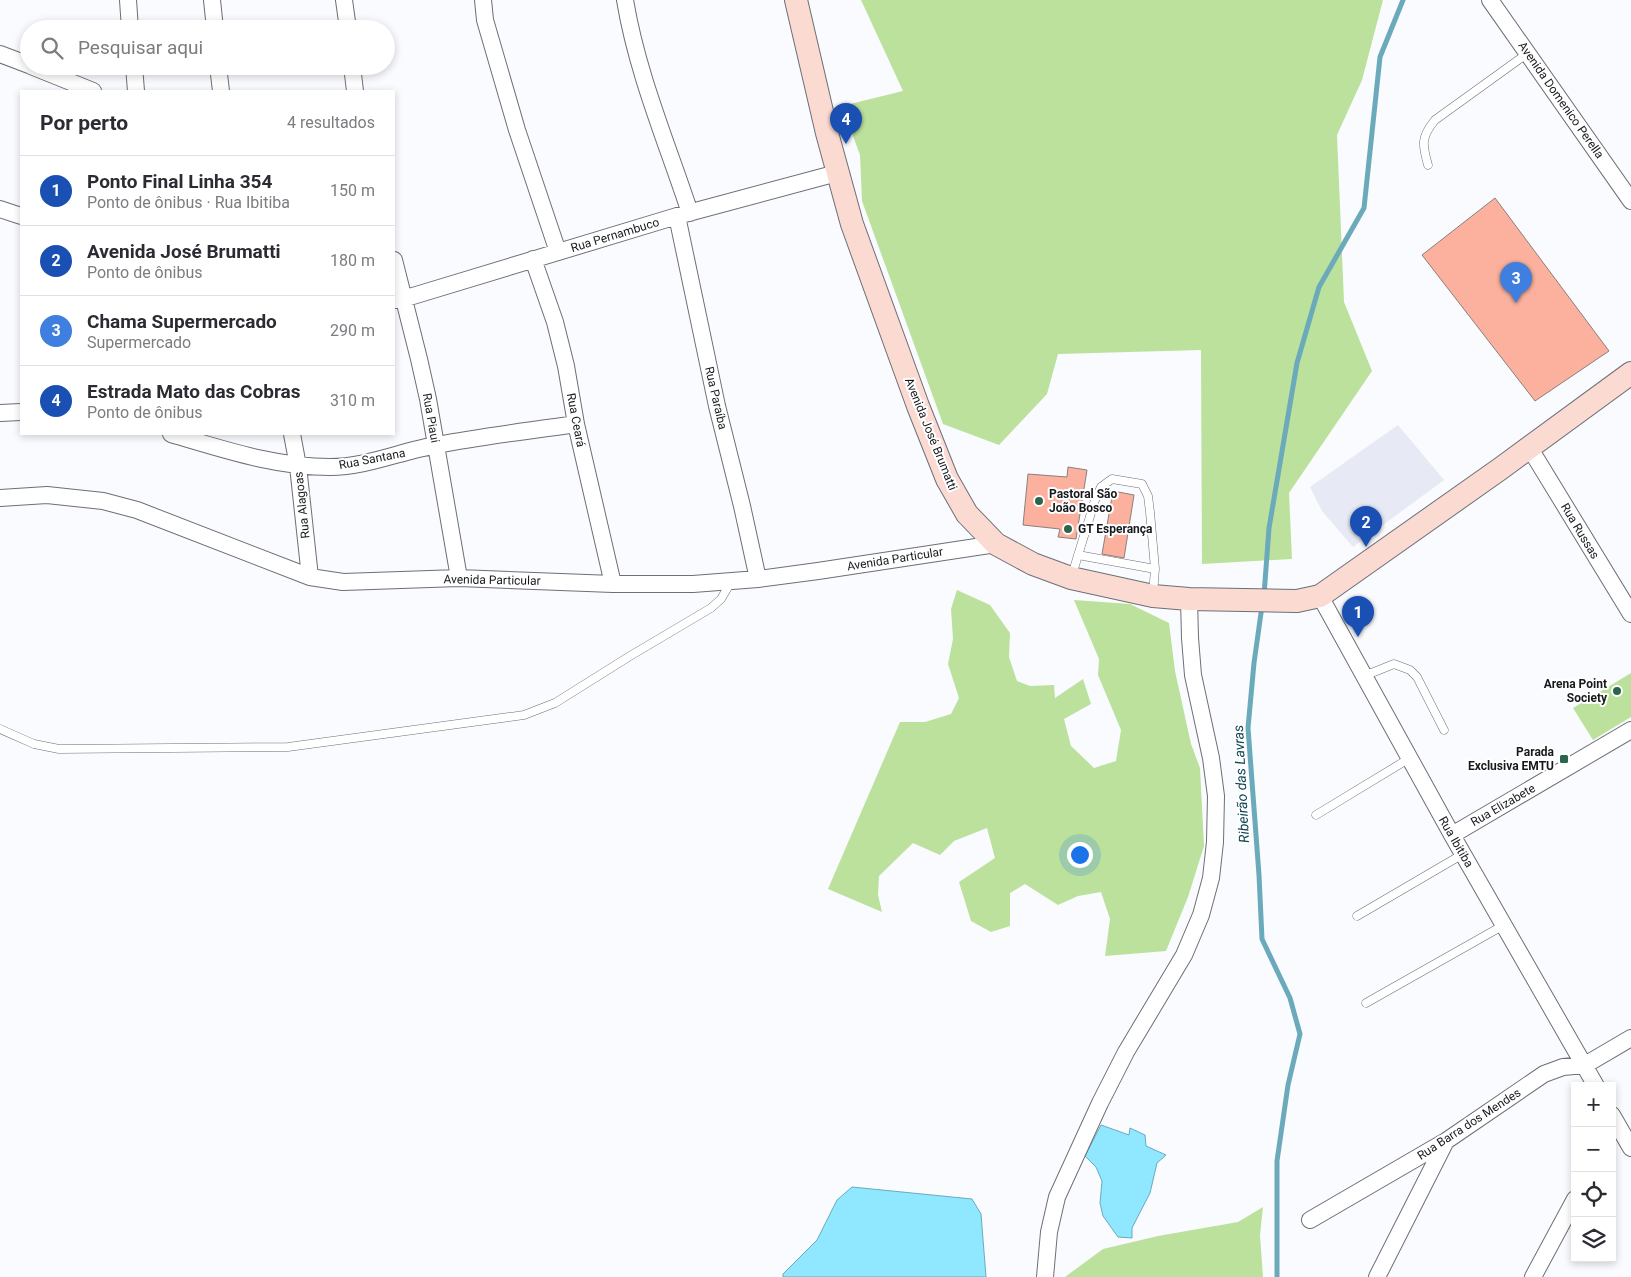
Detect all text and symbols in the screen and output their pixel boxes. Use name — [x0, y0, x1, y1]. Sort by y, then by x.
search box — [20, 20, 395, 75]
icon: search — [38, 34, 66, 62]
text: Pesquisar aqui — [78, 36, 203, 59]
street label: Avenida Domenico Perella — [1515, 39, 1607, 161]
pin: 4 — [830, 103, 862, 144]
text: Por perto — [40, 111, 128, 135]
text: 4 resultados — [287, 113, 375, 132]
text: Ponto Final Linha 354 — [87, 170, 272, 193]
text: 1 — [51, 181, 61, 200]
text: 150 m — [330, 181, 375, 200]
text: Ponto de ônibus · Rua Ibitiba — [87, 193, 290, 212]
street label: Rua Pernambuco — [569, 215, 661, 255]
text: Avenida José Brumatti — [87, 240, 281, 263]
text: 2 — [51, 251, 61, 270]
text: 180 m — [330, 251, 375, 270]
pin: 3 — [1500, 262, 1532, 303]
text: Ponto de ônibus — [87, 263, 203, 282]
text: Chama Supermercado — [87, 310, 277, 333]
text: 3 — [51, 321, 61, 340]
text: 290 m — [330, 321, 375, 340]
text: Supermercado — [87, 333, 191, 352]
street label: Rua Paraíba — [702, 365, 730, 431]
street label: Avenida José Brumatti — [902, 376, 960, 493]
text: Estrada Mato das Cobras — [87, 380, 300, 403]
text: 4 — [51, 391, 61, 410]
text: 310 m — [330, 391, 375, 410]
street label: Rua Piaui — [420, 392, 442, 444]
street label: Rua Ceará — [564, 392, 588, 448]
text: Ponto de ônibus — [87, 403, 203, 422]
street label: Rua Santana — [338, 446, 406, 472]
street label: Rua Alagoas — [292, 471, 312, 539]
place label: Pastoral São João Bosco — [1049, 487, 1118, 515]
marker: Pastoral São João Bosco — [1033, 495, 1045, 507]
street label: Rua Russas — [1558, 501, 1602, 561]
pin: 2 — [1350, 506, 1382, 547]
place label: GT Esperança — [1078, 522, 1153, 536]
marker: GT Esperança — [1062, 523, 1074, 535]
street label: Avenida Particular — [846, 544, 944, 574]
street label: Avenida Particular — [443, 572, 541, 588]
pin: 1 — [1342, 596, 1374, 637]
place label: Arena Point Society — [1544, 677, 1608, 705]
marker: Arena Point Society — [1611, 685, 1623, 697]
water label: Ribeirão das Lavras — [1230, 725, 1252, 843]
place label: Parada Exclusiva EMTU — [1468, 745, 1555, 773]
marker: Parada Exclusiva EMTU — [1558, 753, 1570, 765]
street label: Rua Elizabete — [1468, 781, 1538, 829]
street label: Rua Ibitiba — [1436, 814, 1476, 870]
your location — [1067, 842, 1093, 868]
map controls — [1571, 1082, 1616, 1262]
button: + — [1571, 1082, 1616, 1127]
street label: Rua Barra dos Mendes — [1415, 1085, 1523, 1163]
button: − — [1571, 1127, 1616, 1172]
button: locate — [1571, 1172, 1616, 1217]
button: layers — [1571, 1217, 1616, 1262]

